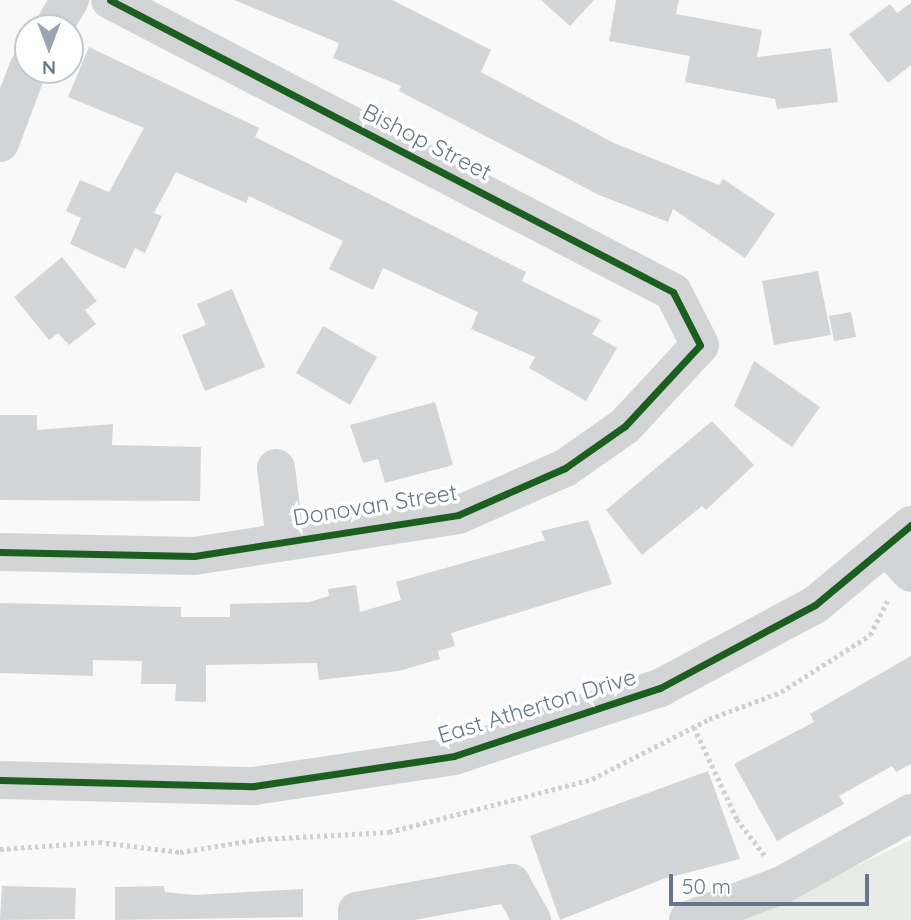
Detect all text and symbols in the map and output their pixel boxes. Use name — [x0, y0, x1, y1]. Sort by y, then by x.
north arrow — [14, 14, 84, 84]
text: N — [42, 56, 56, 80]
street label: Bishop Street — [358, 98, 496, 186]
street label: Donovan Street — [291, 478, 459, 532]
street label: East Atherton Drive — [435, 663, 639, 749]
scale bar — [673, 860, 872, 904]
text: 50 m — [682, 873, 731, 899]

